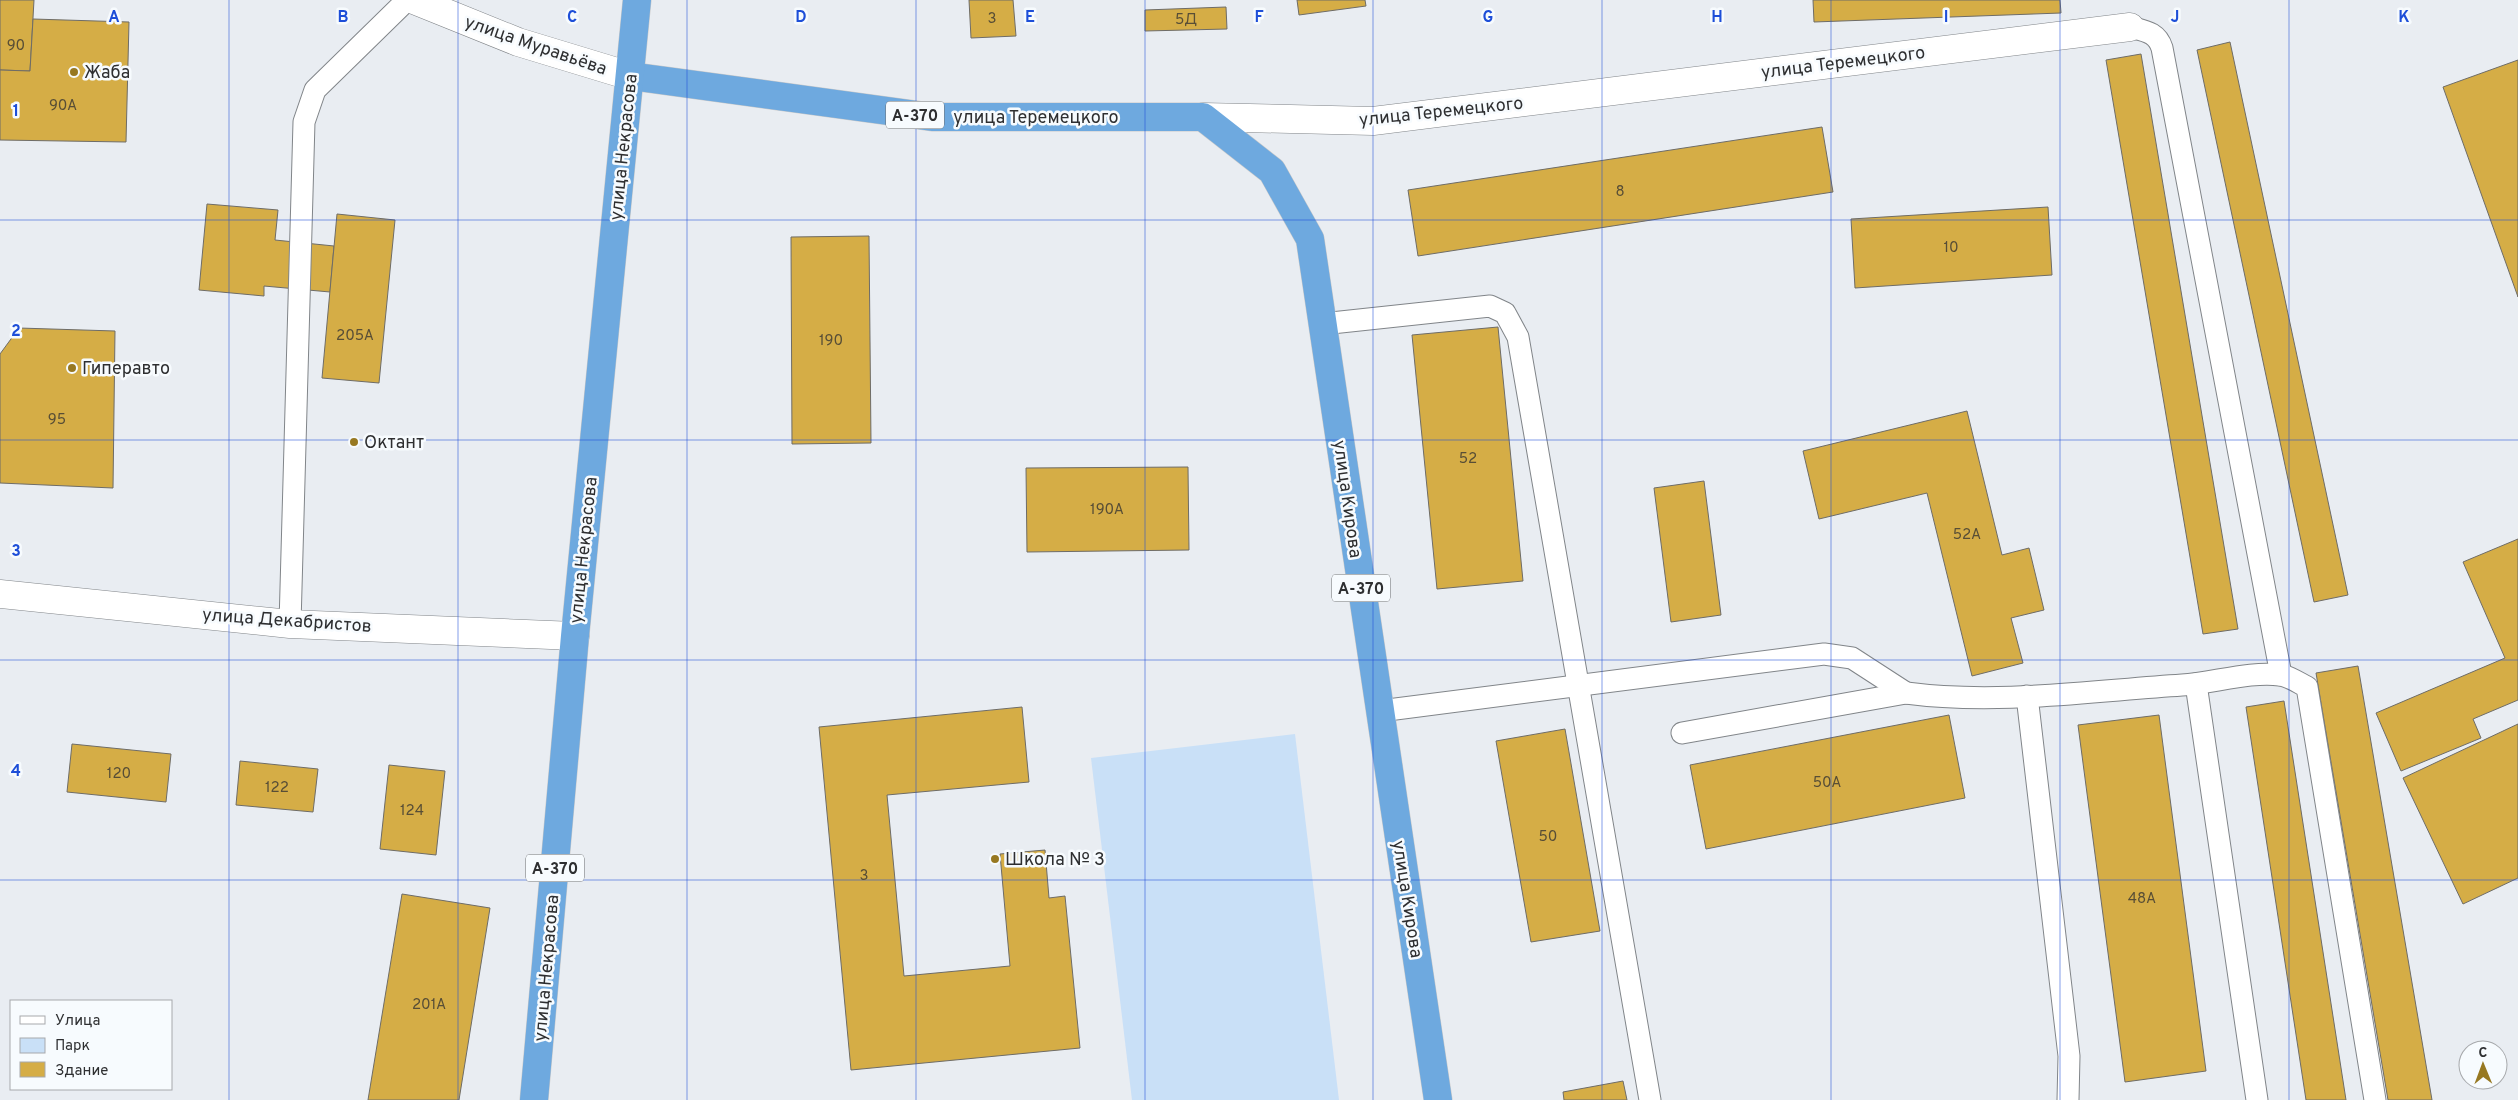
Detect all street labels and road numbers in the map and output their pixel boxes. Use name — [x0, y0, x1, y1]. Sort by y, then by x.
street label: улица Муравьёва — [461, 11, 610, 82]
street label: улица Теремецкого — [1760, 42, 1927, 85]
street label: улица Некрасова — [605, 73, 644, 222]
street label: улица Теремецкого — [1358, 92, 1525, 133]
road number: А-370 — [886, 102, 944, 128]
street label: улица Теремецкого — [953, 107, 1119, 130]
street label: улица Кирова — [1327, 439, 1366, 560]
street label: улица Некрасова — [565, 476, 604, 625]
road number: А-370 — [1332, 574, 1390, 602]
street label: улица Декабристов — [201, 604, 372, 639]
street label: улица Кирова — [1386, 839, 1427, 960]
road number: А-370 — [526, 854, 584, 881]
street label: улица Некрасова — [530, 894, 565, 1043]

